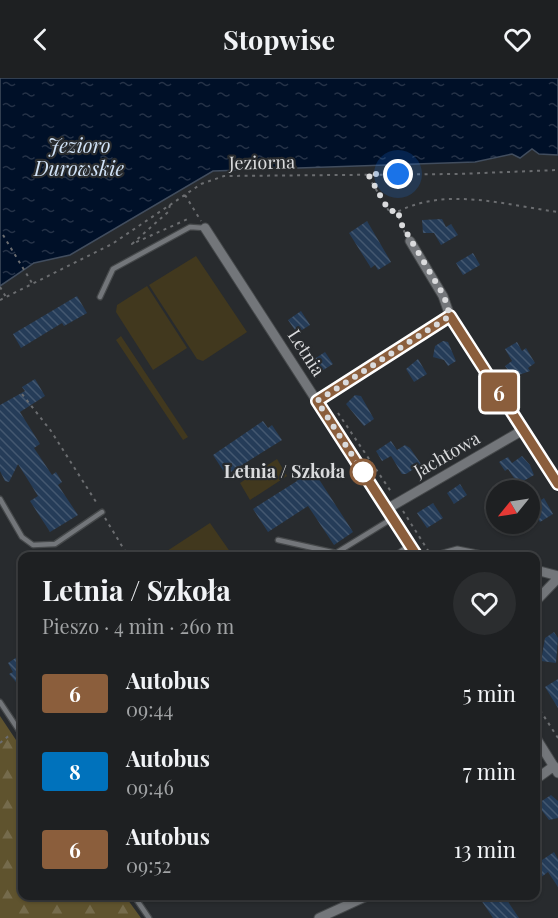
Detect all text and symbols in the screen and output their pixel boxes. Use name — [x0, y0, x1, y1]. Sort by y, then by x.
text: Stopwise — [223, 21, 335, 57]
icon: back — [24, 23, 57, 56]
icon: heart — [501, 23, 534, 56]
water label: Jezioro Durowskie — [33, 131, 124, 181]
street label: Jeziorna — [228, 149, 295, 175]
your location — [383, 159, 413, 189]
street label: Letnia — [283, 325, 331, 380]
line badge: 6 — [480, 372, 518, 412]
text: 6 — [493, 378, 505, 406]
street label: Jachtowa — [408, 426, 484, 483]
place label: Letnia / Szkoła — [224, 459, 346, 483]
marker: Letnia / Szkoła — [350, 459, 376, 485]
north arrow — [486, 480, 540, 534]
map controls — [486, 480, 540, 534]
text: Letnia / Szkoła — [42, 571, 231, 608]
button: heart — [453, 572, 516, 635]
text: Pieszo · 4 min · 260 m — [42, 612, 234, 639]
text: Autobus — [126, 665, 210, 695]
text: 5 min — [463, 678, 516, 708]
text: 6 — [69, 679, 81, 707]
text: 09:44 — [126, 695, 173, 722]
text: Autobus — [126, 743, 210, 773]
text: 7 min — [463, 756, 516, 786]
text: 8 — [69, 757, 81, 785]
text: 09:46 — [126, 773, 174, 800]
text: Autobus — [126, 821, 210, 851]
text: 13 min — [454, 834, 516, 864]
text: 6 — [69, 835, 81, 863]
text: 09:52 — [126, 851, 171, 878]

